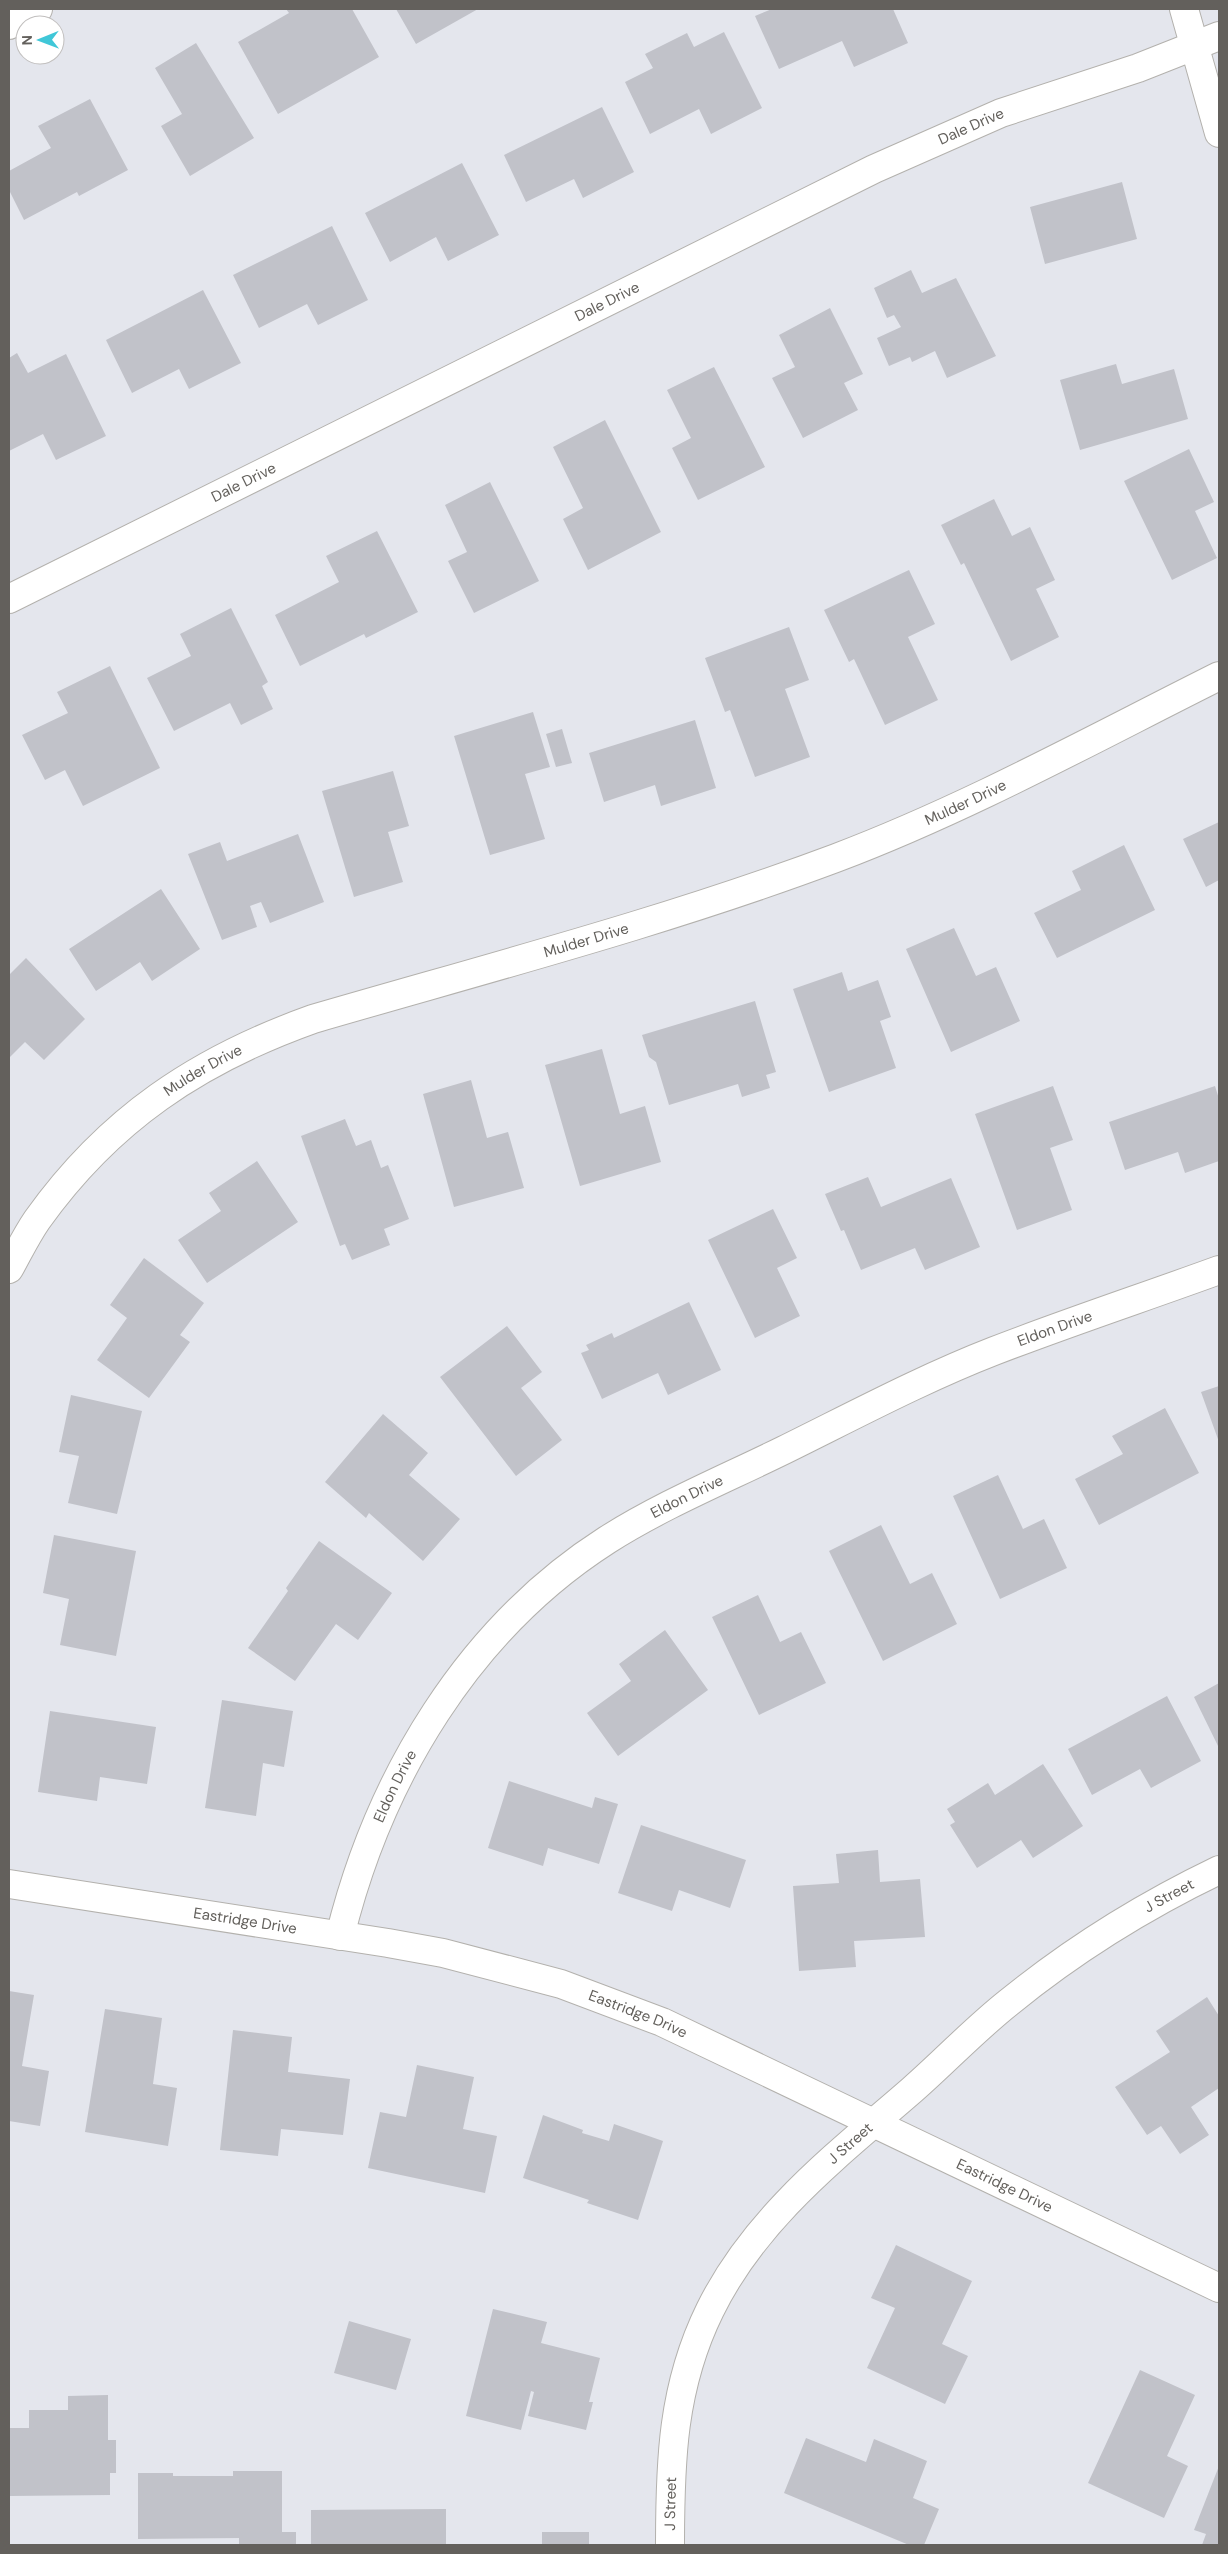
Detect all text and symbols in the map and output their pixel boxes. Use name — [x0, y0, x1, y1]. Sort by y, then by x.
north arrow — [15, 15, 65, 65]
text: N — [18, 35, 36, 45]
street label: Dale Drive — [935, 103, 1007, 149]
street label: Dale Drive — [571, 277, 643, 326]
street label: Dale Drive — [208, 458, 279, 507]
street label: Mulder Drive — [922, 775, 1010, 830]
street label: Mulder Drive — [541, 918, 631, 962]
street label: Mulder Drive — [160, 1040, 245, 1101]
street label: Eldon Drive — [1015, 1306, 1095, 1351]
street label: Eldon Drive — [647, 1470, 726, 1523]
street label: Eldon Drive — [369, 1746, 421, 1825]
street label: J Street — [1140, 1874, 1198, 1917]
street label: Eastridge Drive — [192, 1903, 298, 1939]
street label: Eastridge Drive — [586, 1985, 691, 2043]
street label: J Street — [823, 2118, 877, 2169]
street label: Eastridge Drive — [953, 2154, 1056, 2217]
street label: J Street — [660, 2476, 681, 2531]

